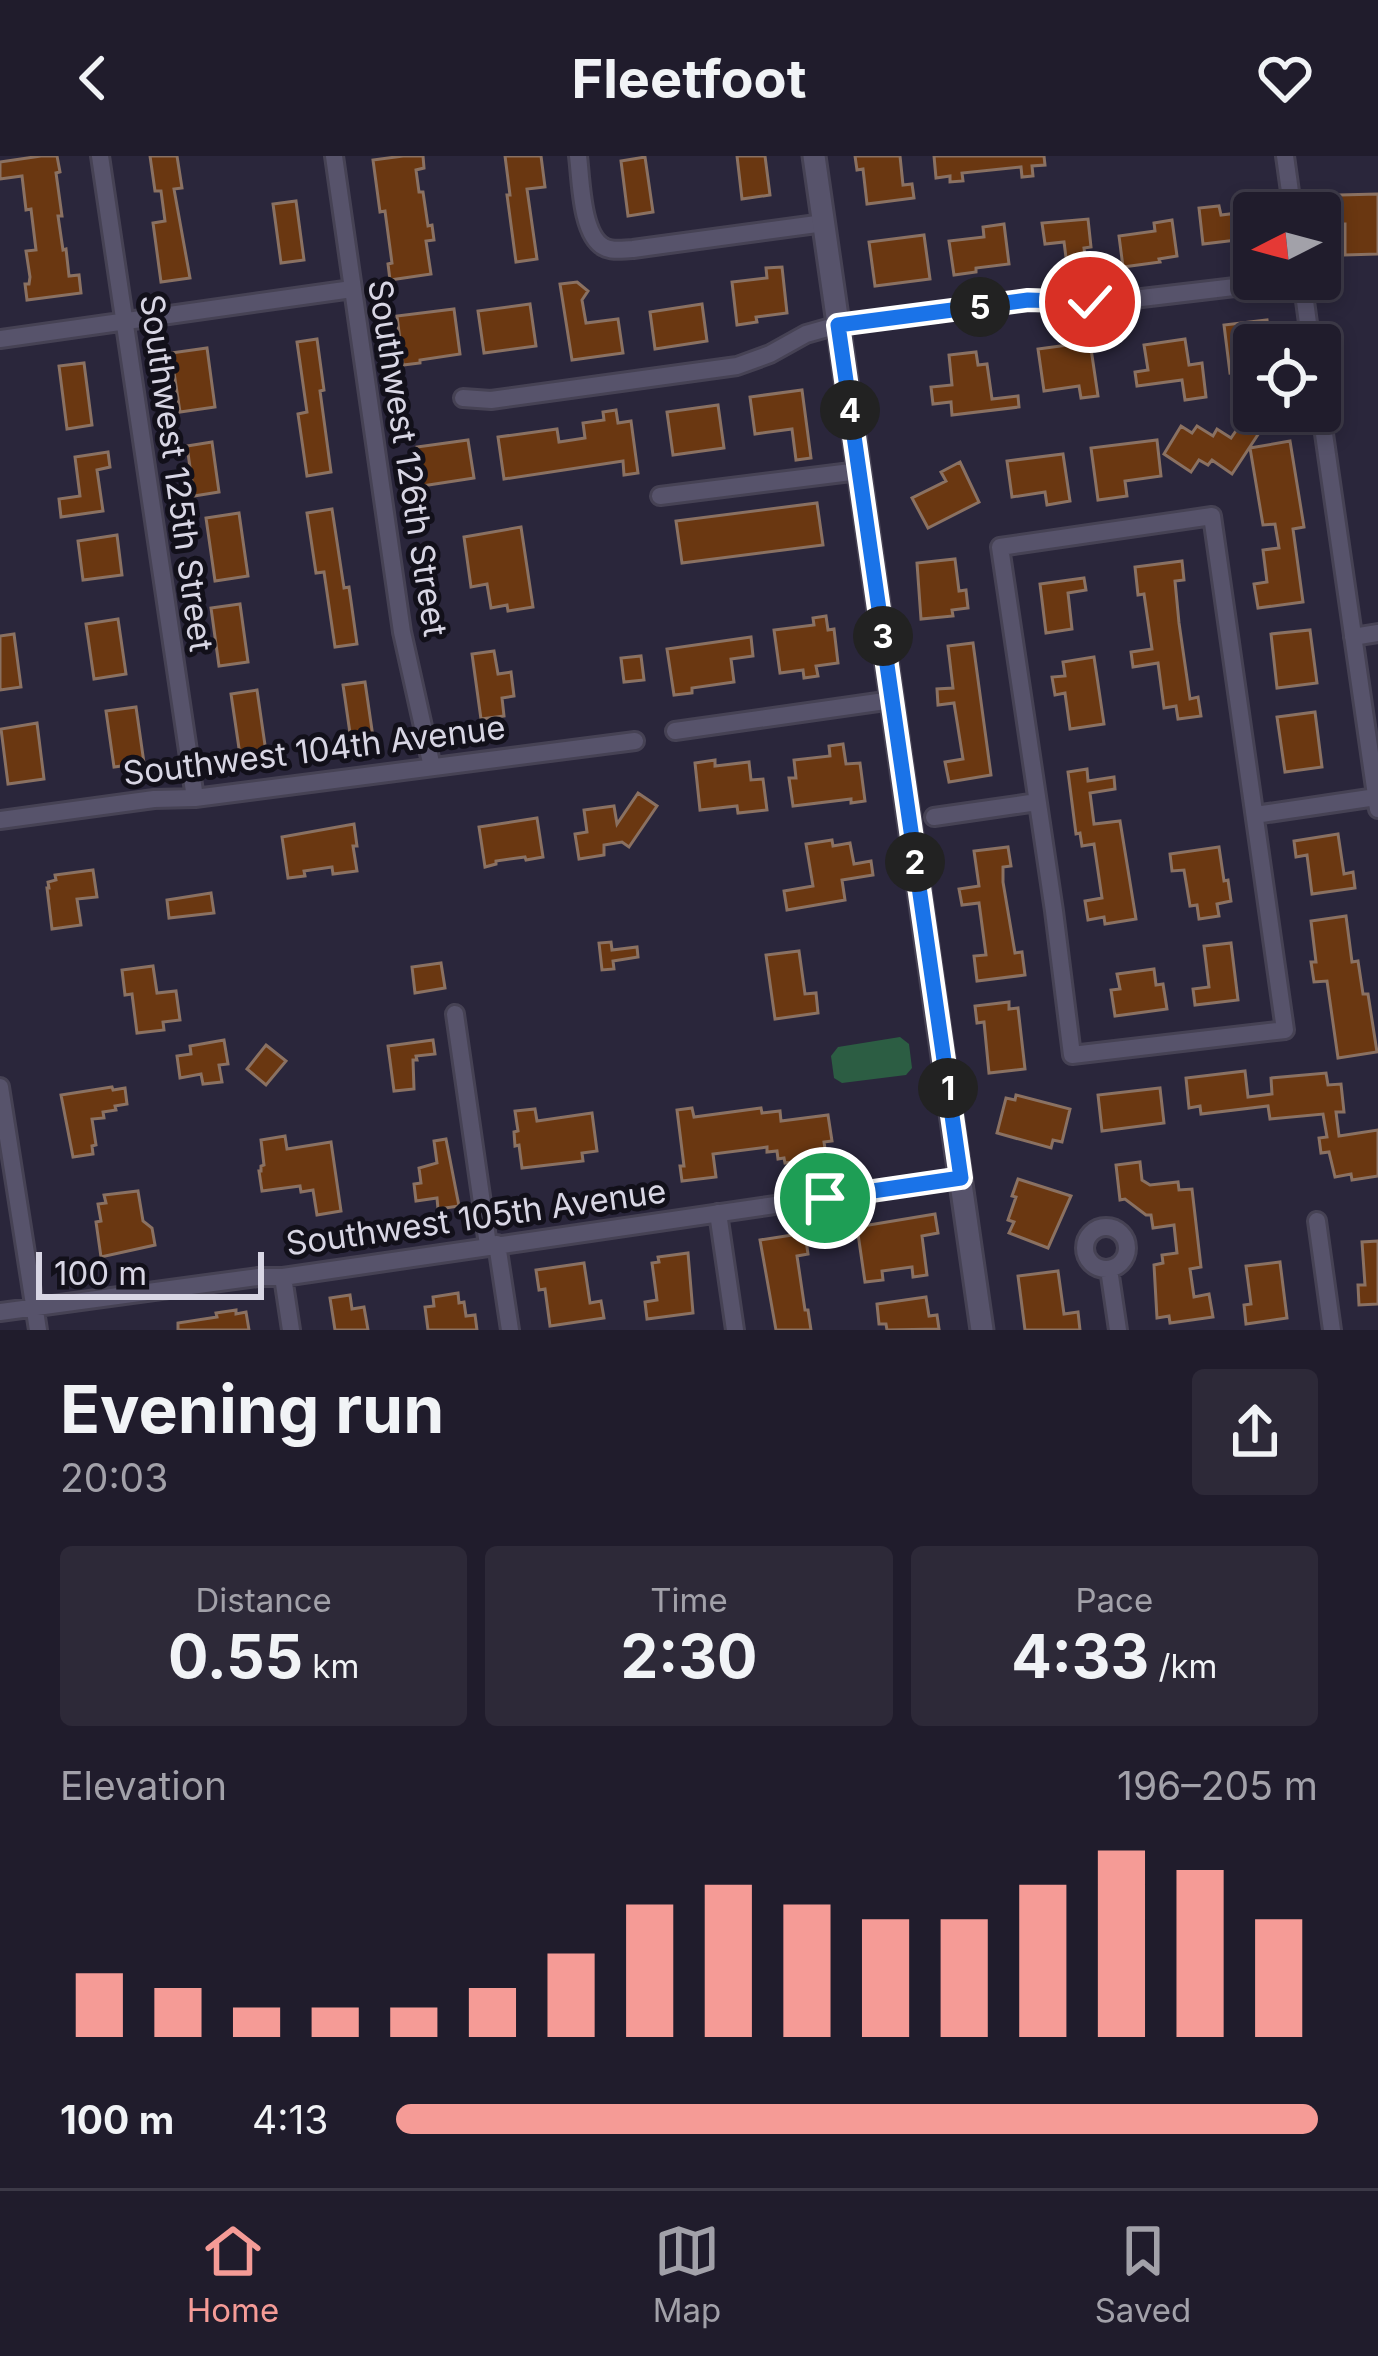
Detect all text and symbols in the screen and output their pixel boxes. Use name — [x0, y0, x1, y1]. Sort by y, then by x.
icon: back — [60, 45, 126, 111]
icon: heart — [1252, 45, 1318, 111]
text: Fleetfoot — [571, 46, 807, 111]
north arrow — [1233, 192, 1341, 300]
map controls — [1233, 192, 1341, 432]
pin — [1039, 251, 1141, 353]
icon: check — [1057, 269, 1123, 335]
street label: Southwest 126th Street — [360, 277, 456, 639]
pin: 5 — [950, 277, 1010, 337]
text: 5 — [969, 287, 991, 327]
street label: Southwest 125th Street — [132, 292, 222, 654]
button: locate — [1233, 324, 1341, 432]
pin: 4 — [820, 380, 880, 440]
text: 4 — [839, 390, 861, 430]
pin: 3 — [853, 606, 913, 666]
text: 3 — [872, 616, 894, 656]
street label: Southwest 104th Avenue — [120, 707, 508, 793]
pin: 2 — [885, 832, 945, 892]
text: 2 — [905, 842, 925, 882]
pin: 1 — [918, 1058, 978, 1118]
text: 1 — [941, 1068, 955, 1108]
pin — [774, 1147, 876, 1249]
icon: arrive — [792, 1165, 858, 1231]
street label: Southwest 105th Avenue — [283, 1170, 669, 1264]
scale bar — [36, 1246, 264, 1299]
text: 100 m — [54, 1253, 147, 1293]
text: Evening run — [60, 1369, 444, 1449]
button: share — [1192, 1369, 1318, 1495]
text: 20:03 — [60, 1454, 168, 1501]
text: Distance — [196, 1580, 332, 1620]
text: Time — [650, 1580, 728, 1620]
text: Pace — [1075, 1580, 1153, 1620]
text: 0.55 — [168, 1620, 303, 1692]
text: 2:30 — [620, 1620, 758, 1692]
text: 4:33 — [1011, 1620, 1149, 1692]
text: km — [303, 1646, 359, 1686]
text: /km — [1149, 1646, 1217, 1686]
text: Elevation — [60, 1762, 227, 1809]
text: 196–205 m — [1117, 1762, 1318, 1809]
text: 100 m — [60, 2096, 174, 2143]
text: 4:13 — [252, 2096, 328, 2143]
tab: Home — [187, 2218, 279, 2330]
tab: Map — [653, 2218, 721, 2330]
tab: Saved — [1095, 2218, 1191, 2330]

